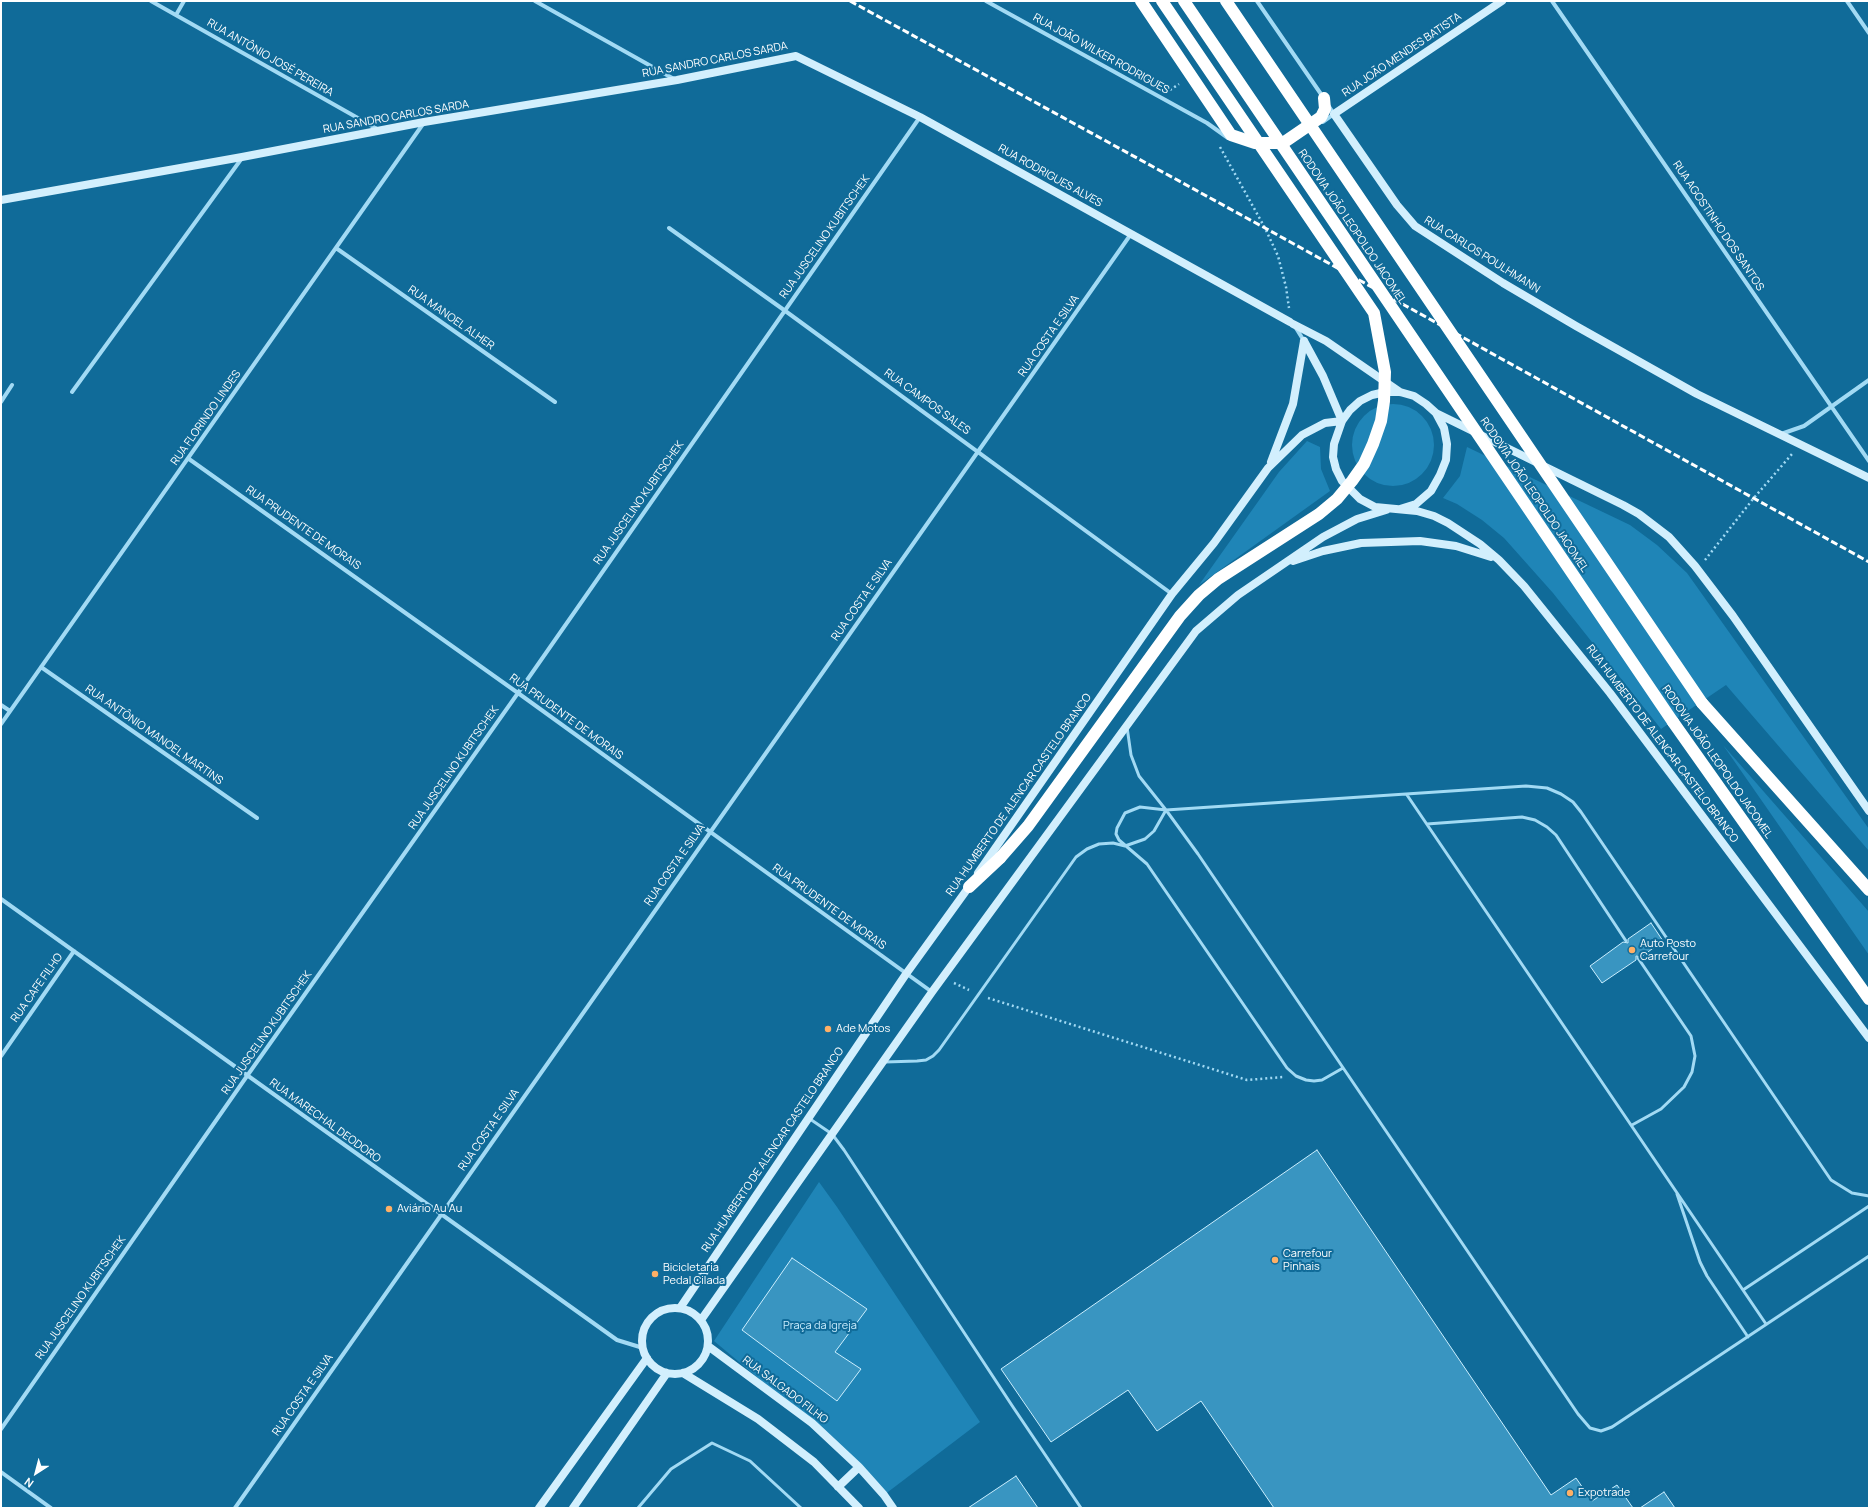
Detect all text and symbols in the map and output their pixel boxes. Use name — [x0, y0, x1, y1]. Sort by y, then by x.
street label: RUA JOÃO MENDES BATISTA — [1340, 10, 1464, 100]
street label: RUA JOÃO WILKER RODRIGUES — [1031, 11, 1171, 97]
street label: RUA ANTÔNIO JOSÉ PEREIRA — [204, 16, 336, 100]
street label: RUA SANDRO CARLOS SARDA — [641, 39, 789, 81]
street label: RUA SANDRO CARLOS SARDA — [322, 98, 470, 136]
street label: RUA RODRIGUES ALVES — [996, 142, 1104, 210]
street label: RODOVIA JOÃO LEOPOLDO JACOMEL — [1295, 147, 1409, 307]
street label: RUA AGOSTINHO DOS SANTOS — [1669, 158, 1767, 294]
street label: RUA JUSCELINO KUBITSCHEK — [777, 173, 873, 301]
street label: RUA CARLOS POULHMANN — [1422, 214, 1542, 296]
street label: RUA MANOEL ALHER — [405, 283, 497, 353]
street label: RUA COSTA E SILVA — [1016, 292, 1082, 380]
street label: RUA CAMPOS SALES — [881, 366, 973, 438]
street label: RUA FLORINDO LINDES — [168, 368, 244, 468]
street label: RODOVIA JOÃO LEOPOLDO JACOMEL — [1477, 415, 1591, 575]
street label: RUA JUSCELINO KUBITSCHEK — [591, 439, 687, 567]
street label: RUA PRUDENTE DE MORAIS — [243, 483, 363, 573]
street label: RUA COSTA E SILVA — [829, 556, 895, 644]
street label: RUA HUMBERTO DE ALENCAR CASTELO BRANCO — [1583, 643, 1741, 845]
street label: RUA PRUDENTE DE MORAIS — [507, 671, 625, 763]
street label: RUA ANTÔNIO MANOEL MARTINS — [83, 682, 225, 788]
street label: RODOVIA JOÃO LEOPOLDO JACOMEL — [1659, 683, 1775, 841]
street label: RUA HUMBERTO DE ALENCAR CASTELO BRANCO — [944, 691, 1094, 899]
street label: RUA JUSCELINO KUBITSCHEK — [406, 704, 502, 832]
street label: RUA COSTA E SILVA — [642, 821, 708, 909]
street label: RUA PRUDENTE DE MORAIS — [770, 861, 888, 953]
place label: Auto Posto Carrefour — [1640, 937, 1696, 963]
marker: Auto Posto Carrefour — [1627, 945, 1637, 955]
street label: RUA CAFE FILHO — [8, 951, 66, 1025]
street label: RUA JUSCELINO KUBITSCHEK — [219, 969, 315, 1097]
place label: Ade Motos — [836, 1022, 890, 1036]
marker: Ade Motos — [823, 1024, 833, 1034]
street label: RUA HUMBERTO DE ALENCAR CASTELO BRANCO — [699, 1045, 847, 1255]
street label: RUA MARECHAL DEODORO — [267, 1076, 383, 1166]
street label: RUA COSTA E SILVA — [456, 1086, 522, 1174]
place label: Aviário Au Au — [397, 1202, 462, 1216]
marker: Aviário Au Au — [384, 1204, 394, 1214]
street label: RUA JUSCELINO KUBITSCHEK — [33, 1234, 129, 1362]
place label: Carrefour Pinhais — [1283, 1247, 1332, 1273]
marker: Carrefour Pinhais — [1270, 1255, 1280, 1265]
place label: Bicicletaria Pedal Cilada — [663, 1261, 725, 1287]
marker: Bicicletaria Pedal Cilada — [650, 1269, 660, 1279]
park label: Praça da Igreja — [783, 1319, 857, 1333]
street label: RUA COSTA E SILVA — [270, 1351, 336, 1439]
street label: RUA SALGADO FILHO — [740, 1353, 830, 1427]
north arrow — [16, 1453, 56, 1493]
text: N — [21, 1475, 36, 1492]
place label: Expotrade — [1578, 1486, 1630, 1500]
marker: Expotrade — [1565, 1488, 1575, 1498]

